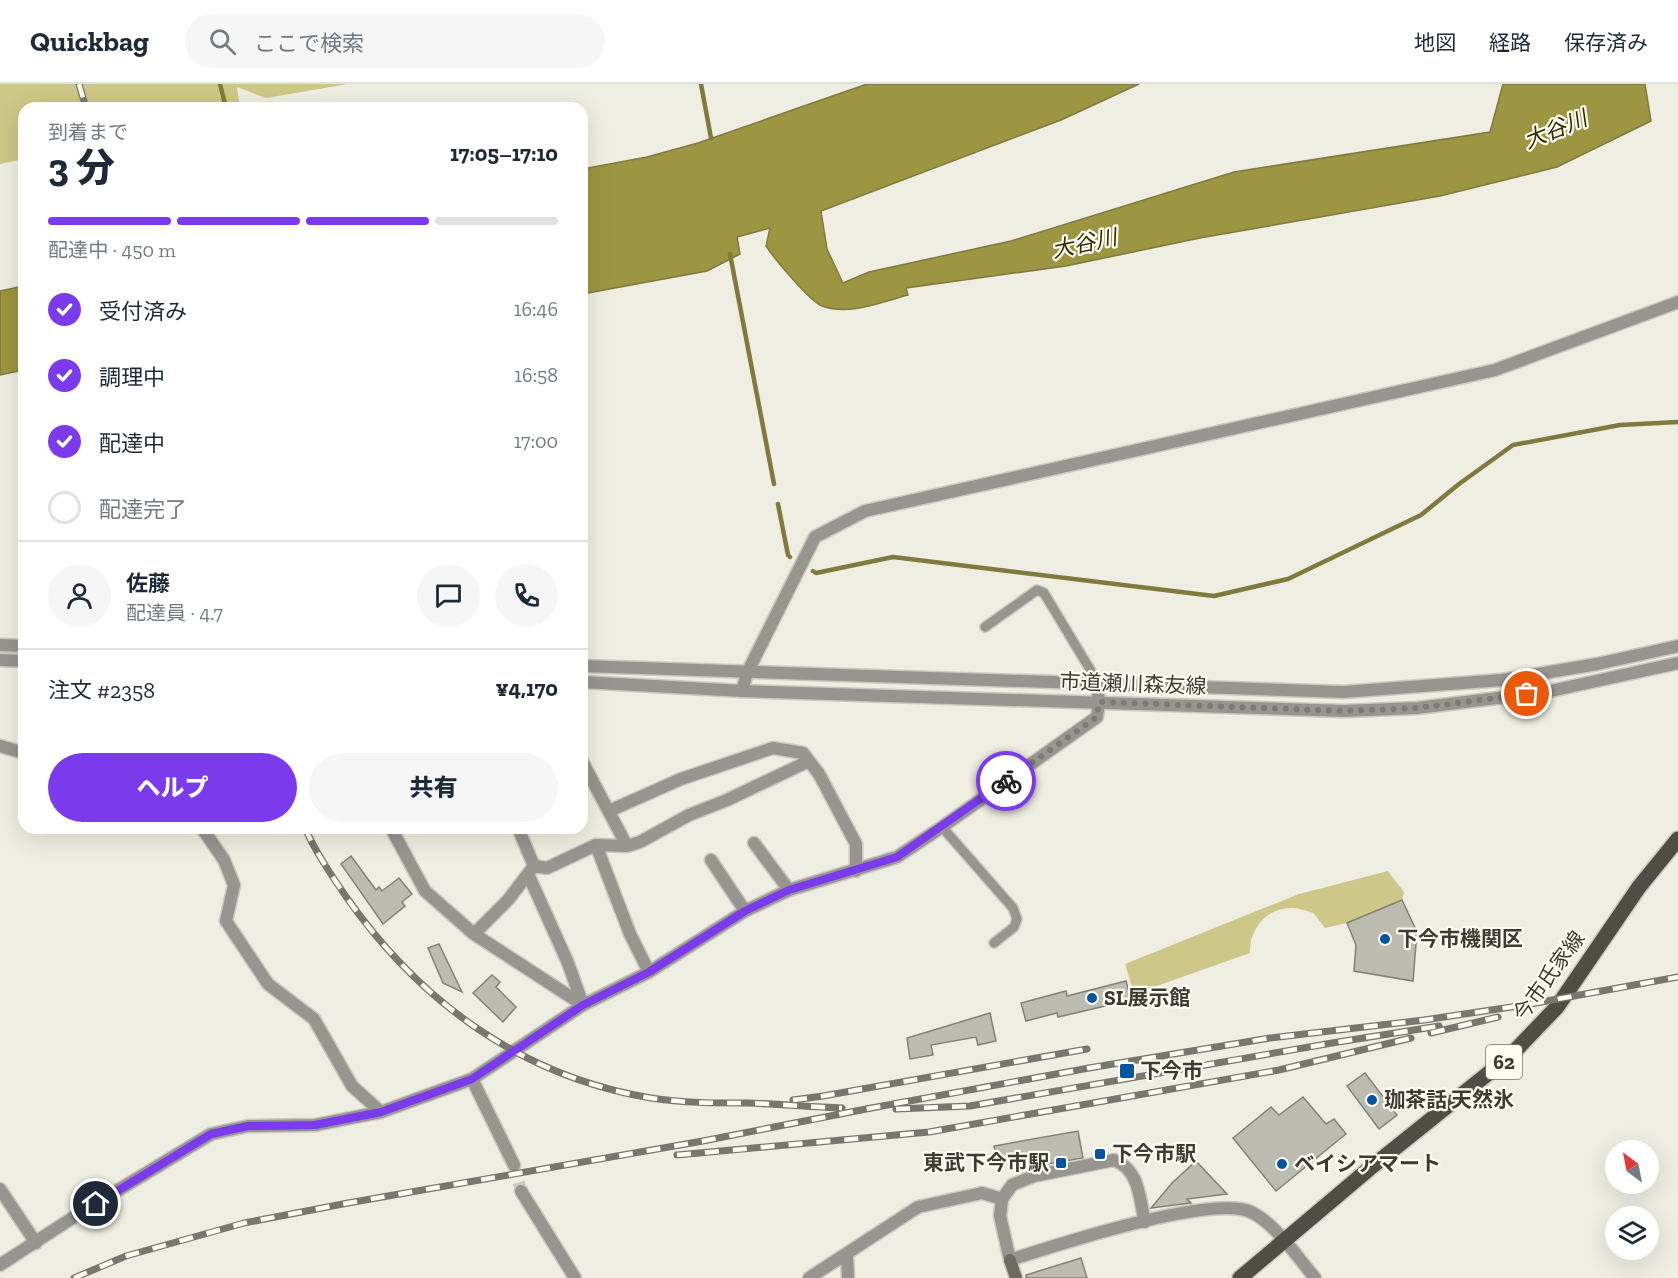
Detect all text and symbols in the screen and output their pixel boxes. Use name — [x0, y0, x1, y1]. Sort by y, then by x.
search box — [185, 14, 605, 68]
text: Quickbag — [30, 25, 149, 58]
icon: search — [206, 25, 239, 58]
text: ここで検索 — [254, 30, 364, 57]
text: 地図 — [1414, 30, 1456, 55]
text: 経路 — [1489, 30, 1531, 55]
text: 保存済み — [1564, 30, 1648, 55]
water label: 大谷川 — [1520, 104, 1593, 154]
text: 到着まで — [48, 120, 128, 144]
text: 17:05–17:10 — [450, 140, 558, 167]
text: 3 分 — [48, 144, 115, 191]
water label: 大谷川 — [1049, 223, 1121, 264]
text: 配達中 · 450 m — [48, 238, 176, 262]
icon: check — [48, 293, 81, 326]
text: 16:46 — [514, 297, 558, 321]
text: 受付済み — [99, 298, 187, 325]
icon: check — [48, 359, 81, 392]
text: 16:58 — [514, 363, 558, 387]
text: 調理中 — [99, 364, 165, 391]
icon: check — [48, 425, 81, 458]
text: 17:00 — [514, 429, 558, 453]
text: 配達中 — [99, 430, 165, 457]
text: 配達完了 — [99, 496, 187, 523]
button: person — [48, 564, 111, 627]
button: chat — [417, 564, 480, 627]
button: phone — [495, 564, 558, 627]
text: 佐藤 — [126, 570, 170, 597]
text: 配達員 · 4.7 — [126, 601, 223, 625]
street label: 市道瀬川森友線 — [1059, 668, 1207, 699]
pin — [1501, 668, 1552, 719]
text: ¥4,170 — [495, 675, 558, 702]
text: 注文 #2358 — [48, 677, 155, 704]
icon: bag — [1510, 677, 1543, 710]
courier — [976, 751, 1036, 811]
button: ヘルプ — [48, 753, 297, 822]
button: 共有 — [309, 753, 558, 822]
icon: bike — [990, 765, 1023, 798]
place label: 下今市機関区 — [1397, 926, 1523, 951]
street label: 今市氏家線 — [1508, 926, 1590, 1026]
marker: 下今市機関区 — [1378, 932, 1392, 946]
place label: SL展示館 — [1104, 985, 1190, 1010]
marker: SL展示館 — [1085, 991, 1099, 1005]
road number: 62 — [1486, 1045, 1522, 1079]
place label: 下今市 — [1140, 1058, 1203, 1083]
marker: 下今市 — [1118, 1062, 1136, 1080]
place label: 珈茶話 天然氷 — [1384, 1087, 1514, 1112]
marker: 珈茶話 天然氷 — [1365, 1093, 1379, 1107]
north arrow — [1605, 1140, 1659, 1194]
map controls — [1605, 1140, 1659, 1260]
place label: 下今市駅 — [1112, 1141, 1196, 1166]
marker: 下今市駅 — [1093, 1147, 1107, 1161]
place label: 東武下今市駅 — [923, 1150, 1049, 1175]
place label: ベイシアマート — [1294, 1151, 1441, 1176]
marker: 東武下今市駅 — [1054, 1156, 1068, 1170]
marker: ベイシアマート — [1275, 1157, 1289, 1171]
pin — [70, 1178, 121, 1229]
icon: home — [79, 1187, 112, 1220]
button: layers — [1605, 1206, 1659, 1260]

